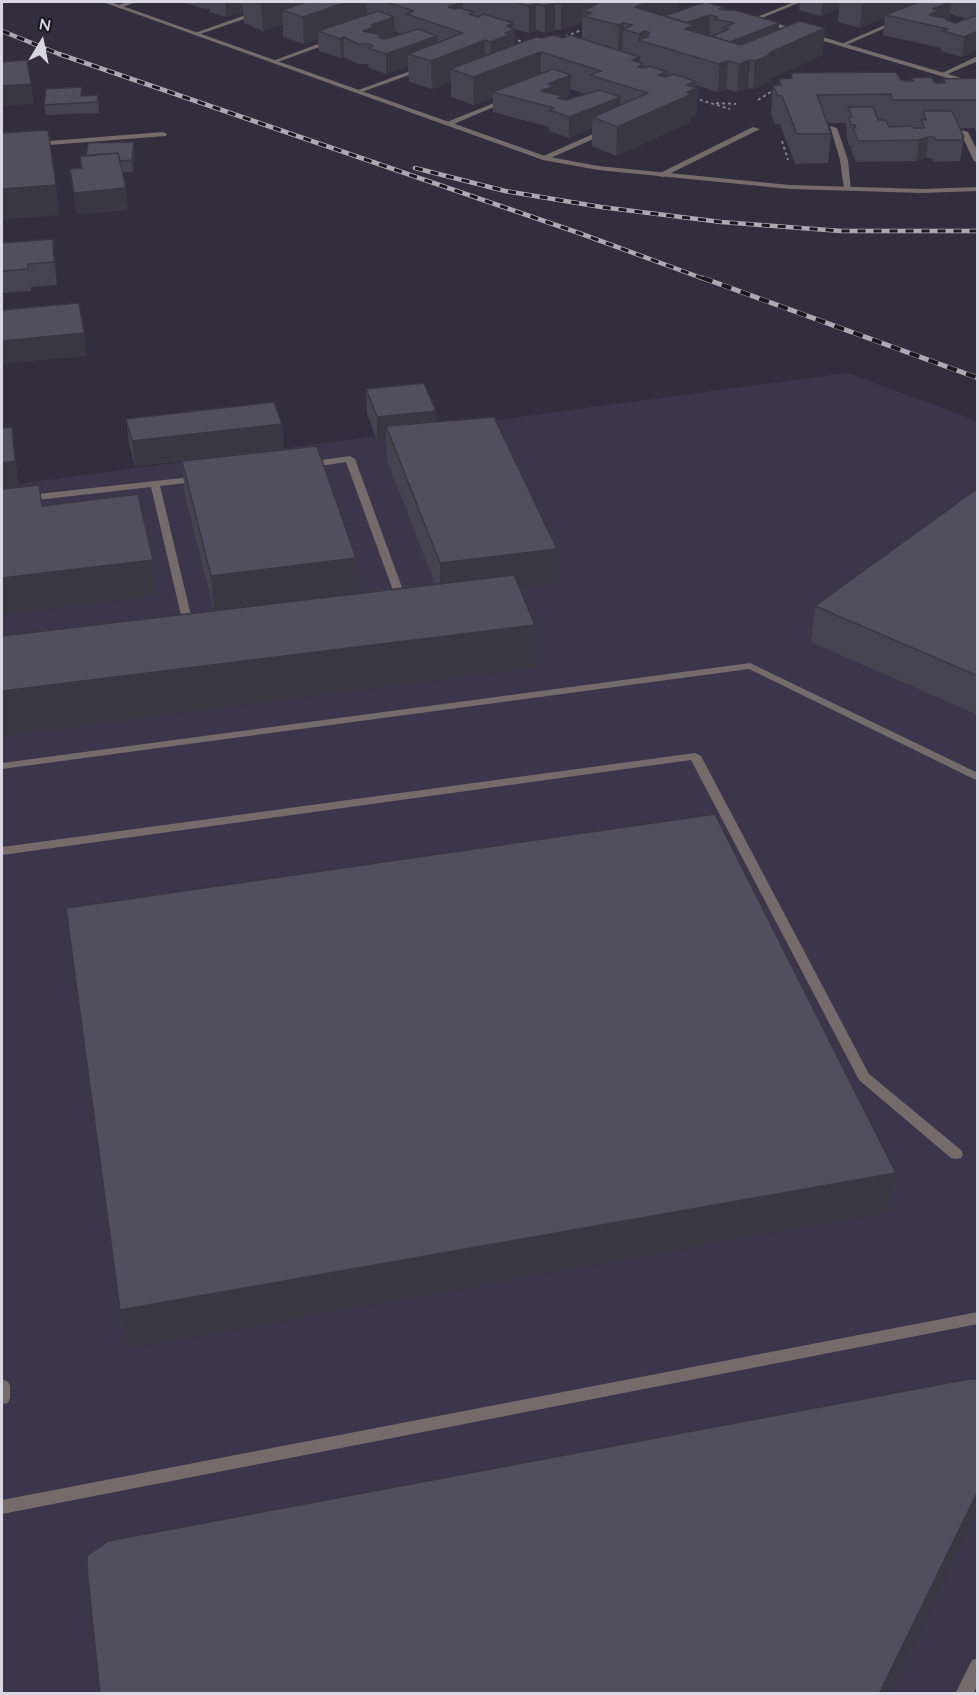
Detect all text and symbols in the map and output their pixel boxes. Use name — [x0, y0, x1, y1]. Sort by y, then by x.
north arrow — [12, 12, 72, 72]
text: N — [38, 13, 53, 35]

